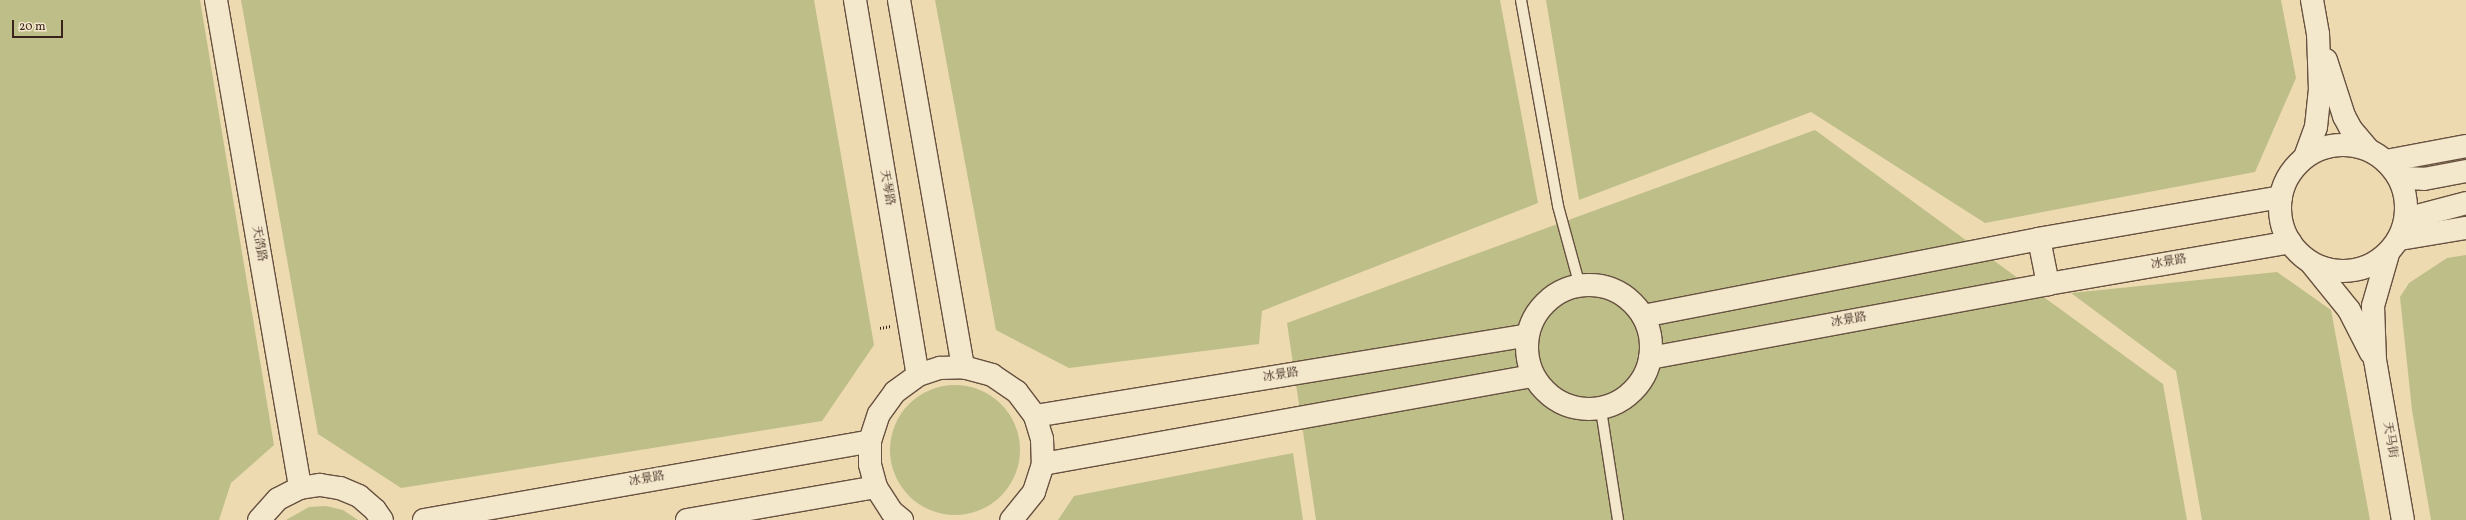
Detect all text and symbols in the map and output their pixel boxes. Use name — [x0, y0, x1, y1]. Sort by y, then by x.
scale bar — [14, 12, 65, 38]
text: 20 m — [19, 19, 46, 35]
street label: 天琴路 — [876, 169, 896, 207]
street label: 天鸽路 — [248, 225, 268, 263]
street label: 冰景路 — [2150, 253, 2188, 273]
street label: 冰景路 — [1830, 311, 1868, 331]
street label: 冰景路 — [1262, 366, 1300, 386]
street label: 天马街 — [2379, 421, 2399, 459]
street label: 冰景路 — [628, 470, 666, 490]

